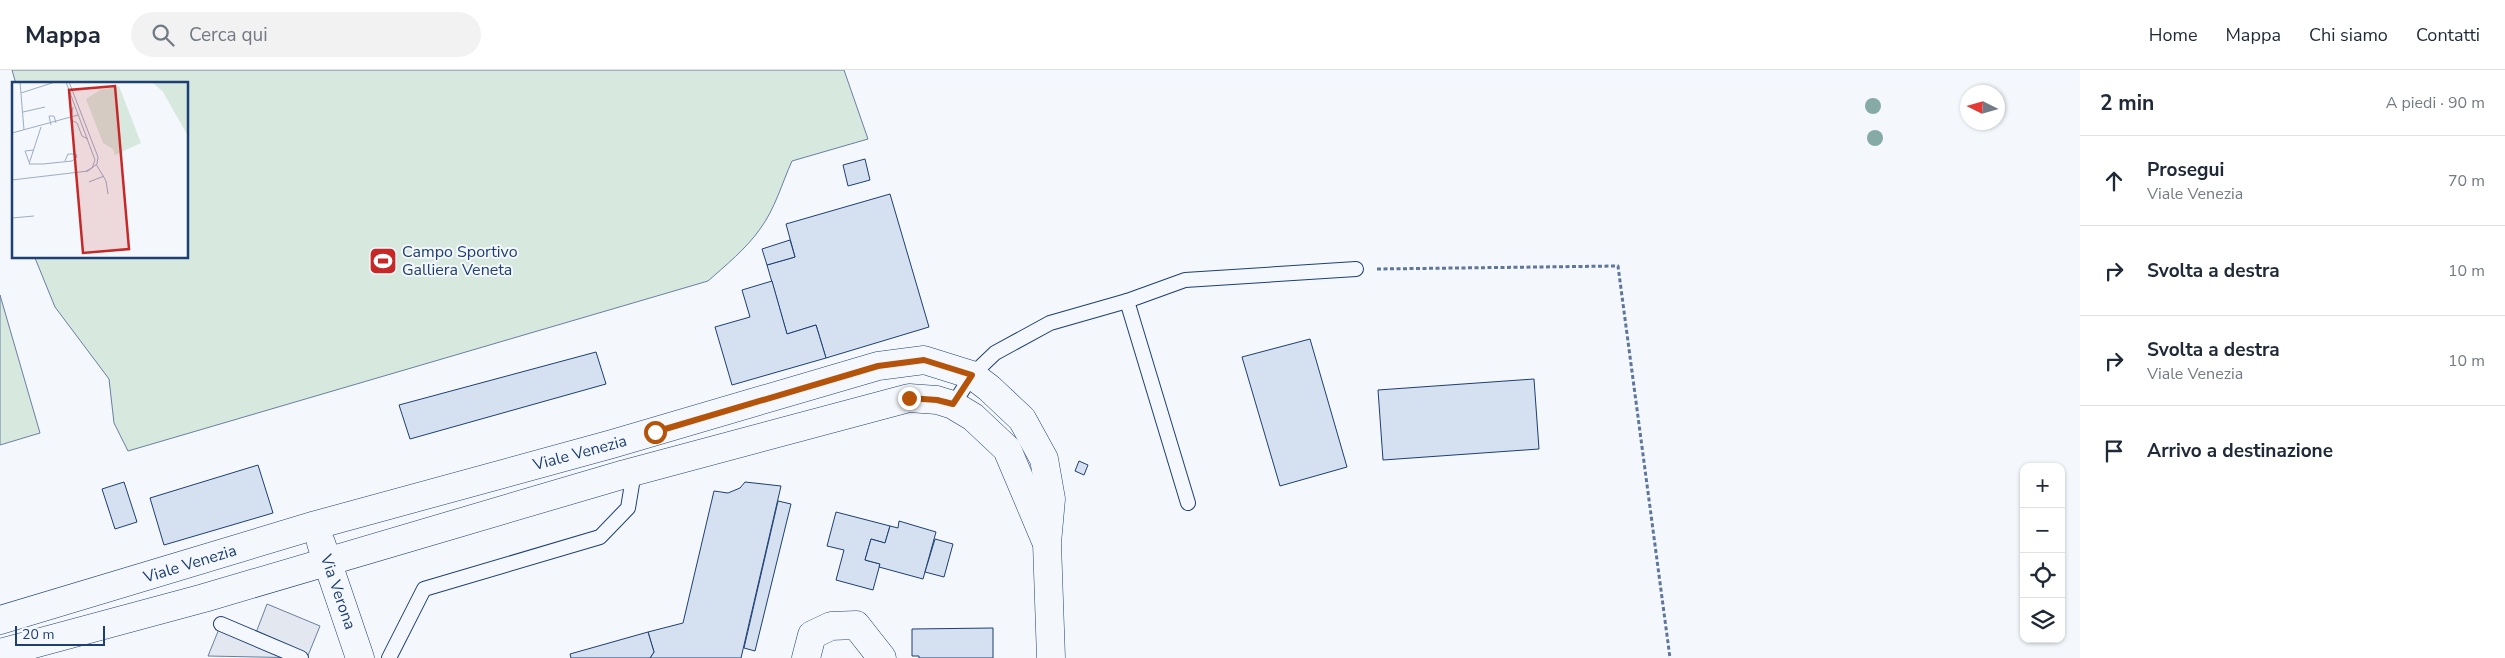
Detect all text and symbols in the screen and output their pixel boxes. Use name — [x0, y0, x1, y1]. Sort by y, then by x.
search box — [131, 12, 481, 57]
text: Mappa — [25, 19, 101, 51]
icon: search — [149, 21, 177, 49]
text: Cerca qui — [189, 22, 268, 48]
text: Home — [2149, 23, 2197, 47]
text: Mappa — [2225, 23, 2281, 47]
text: Chi siamo — [2309, 23, 2388, 47]
text: Contatti — [2416, 23, 2480, 47]
inset map — [12, 82, 189, 259]
north arrow — [1960, 85, 2005, 130]
text: 2 min — [2100, 89, 2154, 117]
text: A piedi · 90 m — [2386, 92, 2485, 114]
text: Prosegui — [2147, 157, 2224, 183]
icon: ahead — [2100, 167, 2128, 195]
text: 70 m — [2448, 170, 2485, 192]
text: Viale Venezia — [2147, 183, 2243, 205]
place label: Campo Sportivo Galliera Veneta — [402, 241, 518, 281]
sports icon: Campo Sportivo Galliera Veneta — [368, 246, 398, 276]
icon: right — [2100, 257, 2128, 285]
text: Svolta a destra — [2147, 258, 2280, 284]
text: 10 m — [2448, 260, 2485, 282]
text: Svolta a destra — [2147, 337, 2280, 363]
icon: right — [2100, 347, 2128, 375]
text: 10 m — [2448, 350, 2485, 372]
text: Viale Venezia — [2147, 363, 2243, 385]
route end — [898, 387, 921, 410]
route start — [644, 421, 667, 444]
street label: Viale Venezia — [530, 430, 629, 476]
icon: arrive — [2100, 437, 2128, 465]
text: Arrivo a destinazione — [2147, 438, 2333, 464]
map controls — [2020, 463, 2065, 643]
button: + — [2020, 463, 2065, 508]
button: − — [2020, 508, 2065, 553]
street label: Viale Venezia — [140, 539, 239, 589]
street label: Via Verona — [315, 551, 361, 632]
button: locate — [2020, 553, 2065, 598]
button: layers — [2020, 598, 2065, 643]
scale bar — [15, 623, 105, 646]
text: 20 m — [22, 625, 54, 644]

